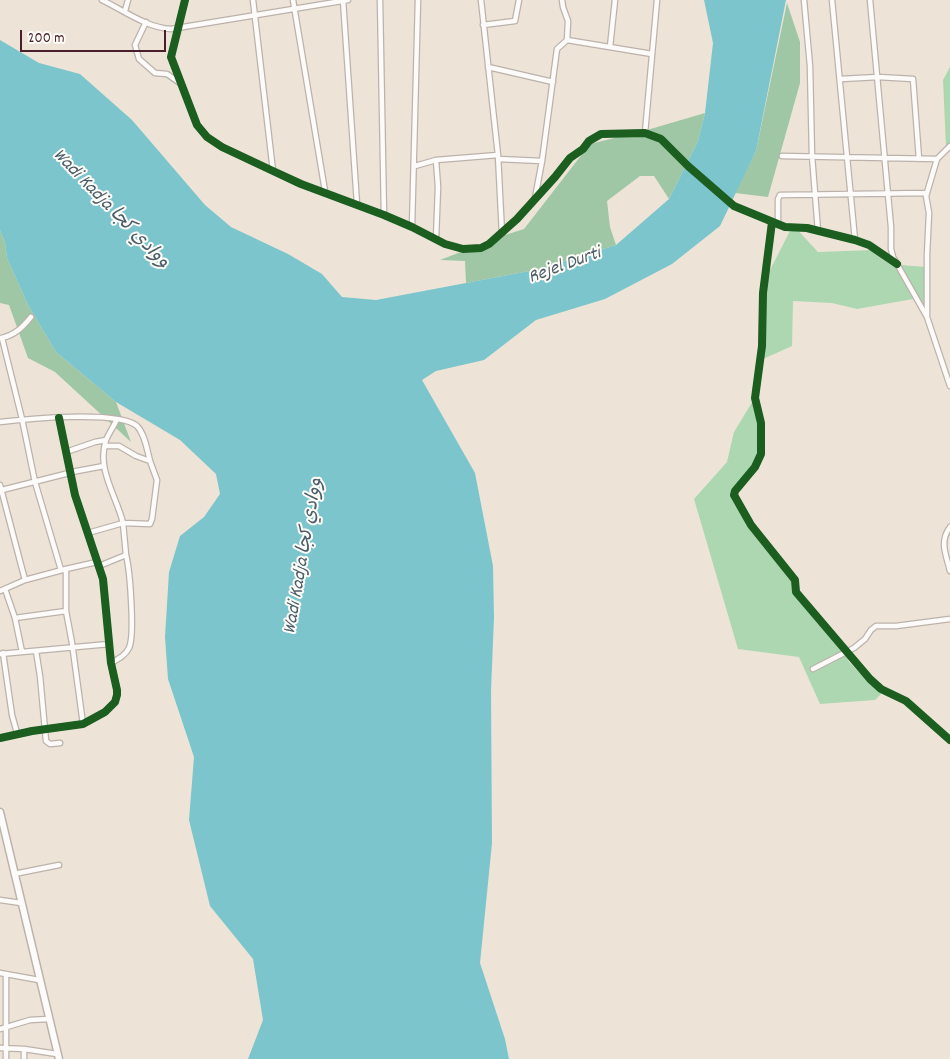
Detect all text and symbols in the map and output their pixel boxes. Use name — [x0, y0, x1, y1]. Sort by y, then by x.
scale bar — [22, 20, 169, 52]
text: 200 m — [28, 28, 65, 50]
water label: Wadi Kadja ووادي كجا — [47, 145, 173, 275]
water label: Rejel Durti — [526, 243, 604, 291]
water label: Wadi Kadja ووادي كجا — [280, 476, 330, 636]

